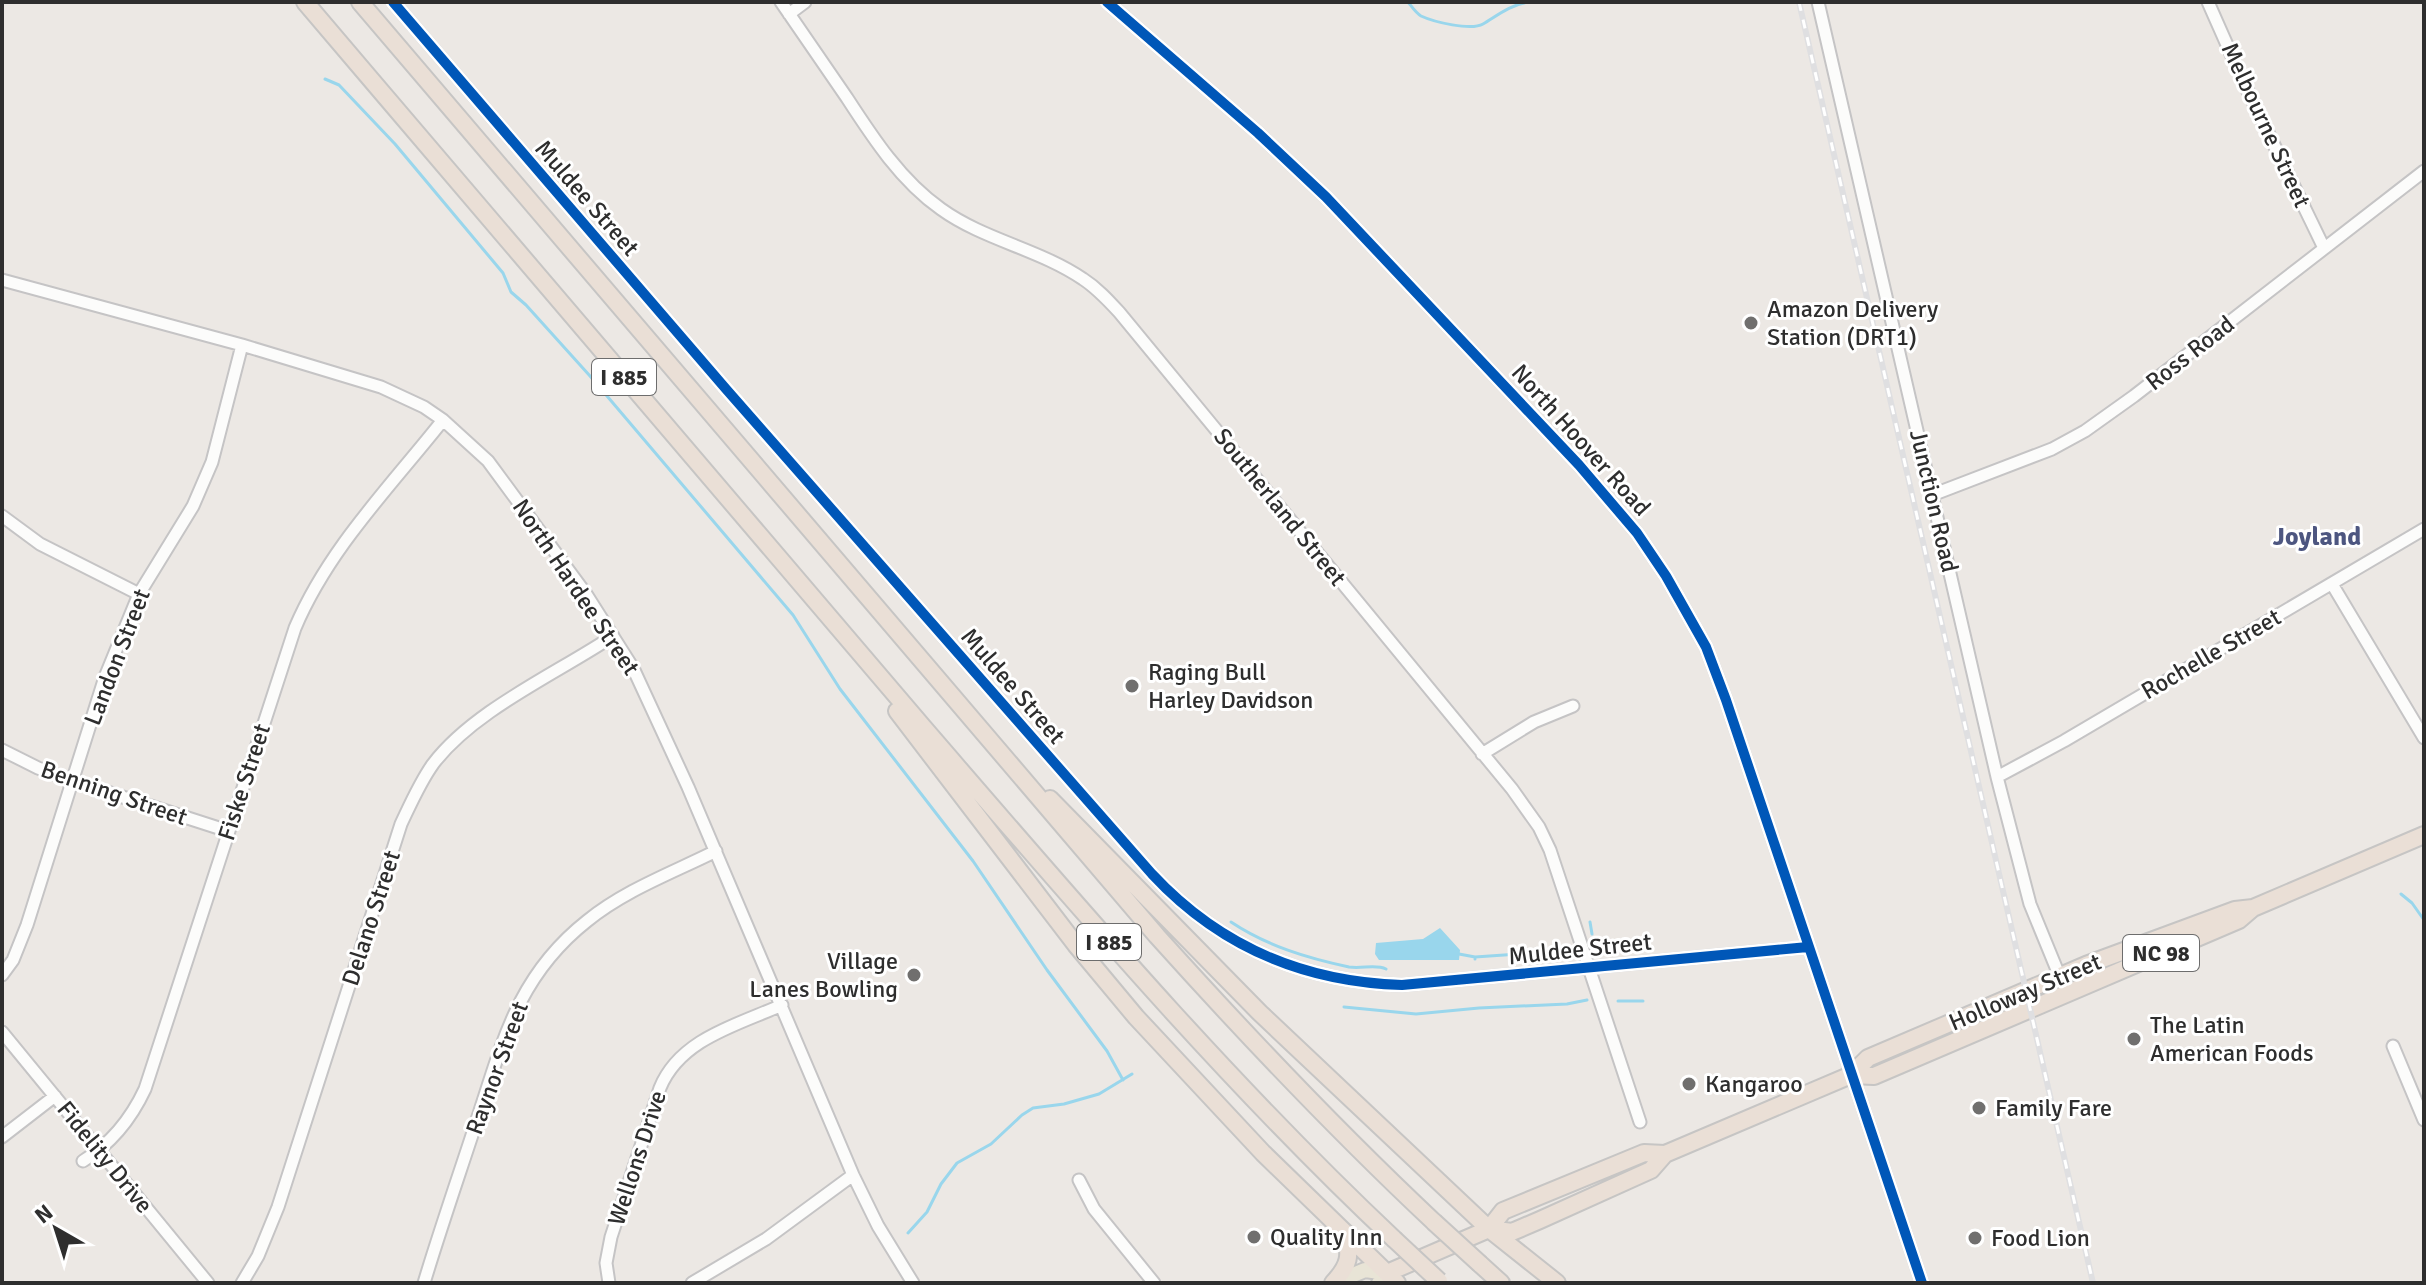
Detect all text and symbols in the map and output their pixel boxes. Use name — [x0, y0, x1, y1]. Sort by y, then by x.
street label: Melbourne Street — [2215, 38, 2317, 212]
street label: Muldee Street — [528, 134, 646, 262]
place label: Amazon Delivery Station (DRT1) — [1767, 294, 1938, 352]
street label: Ross Road — [2140, 309, 2240, 397]
marker: Amazon Delivery Station (DRT1) — [1742, 314, 1760, 332]
street label: North Hoover Road — [1505, 358, 1657, 522]
road number: I 885 — [592, 359, 656, 395]
street label: Southerland Street — [1207, 422, 1353, 592]
street label: Junction Road — [1903, 427, 1965, 575]
street label: North Hardee Street — [506, 493, 646, 681]
district label: Joyland — [2273, 521, 2361, 553]
street label: Landon Street — [77, 585, 157, 729]
street label: Rochelle Street — [2136, 602, 2286, 706]
street label: Muldee Street — [954, 622, 1072, 750]
place label: Raging Bull Harley Davidson — [1148, 657, 1313, 715]
marker: Raging Bull Harley Davidson — [1123, 677, 1141, 695]
street label: Fiske Street — [211, 720, 277, 844]
street label: Benning Street — [37, 754, 191, 832]
street label: Delano Street — [335, 847, 407, 989]
road number: I 885 — [1077, 924, 1141, 960]
street label: Muldee Street — [1507, 927, 1653, 971]
road number: NC 98 — [2123, 935, 2199, 971]
place label: Village Lanes Bowling — [749, 946, 898, 1004]
street label: Holloway Street — [1944, 946, 2106, 1038]
marker: Village Lanes Bowling — [905, 966, 923, 984]
street label: Raynor Street — [459, 997, 535, 1139]
place label: The Latin American Foods — [2150, 1010, 2313, 1068]
marker: The Latin American Foods — [2125, 1030, 2143, 1048]
place label: Kangaroo — [1705, 1069, 1803, 1099]
marker: Kangaroo — [1680, 1075, 1698, 1093]
street label: Wellons Drive — [601, 1087, 673, 1229]
place label: Family Fare — [1995, 1093, 2112, 1123]
street label: Fidelity Drive — [51, 1095, 159, 1219]
marker: Family Fare — [1970, 1099, 1988, 1117]
north arrow — [16, 1189, 96, 1269]
text: N — [29, 1199, 58, 1229]
place label: Quality Inn — [1270, 1222, 1382, 1252]
place label: Food Lion — [1991, 1223, 2090, 1253]
marker: Quality Inn — [1245, 1228, 1263, 1246]
marker: Food Lion — [1966, 1229, 1984, 1247]

